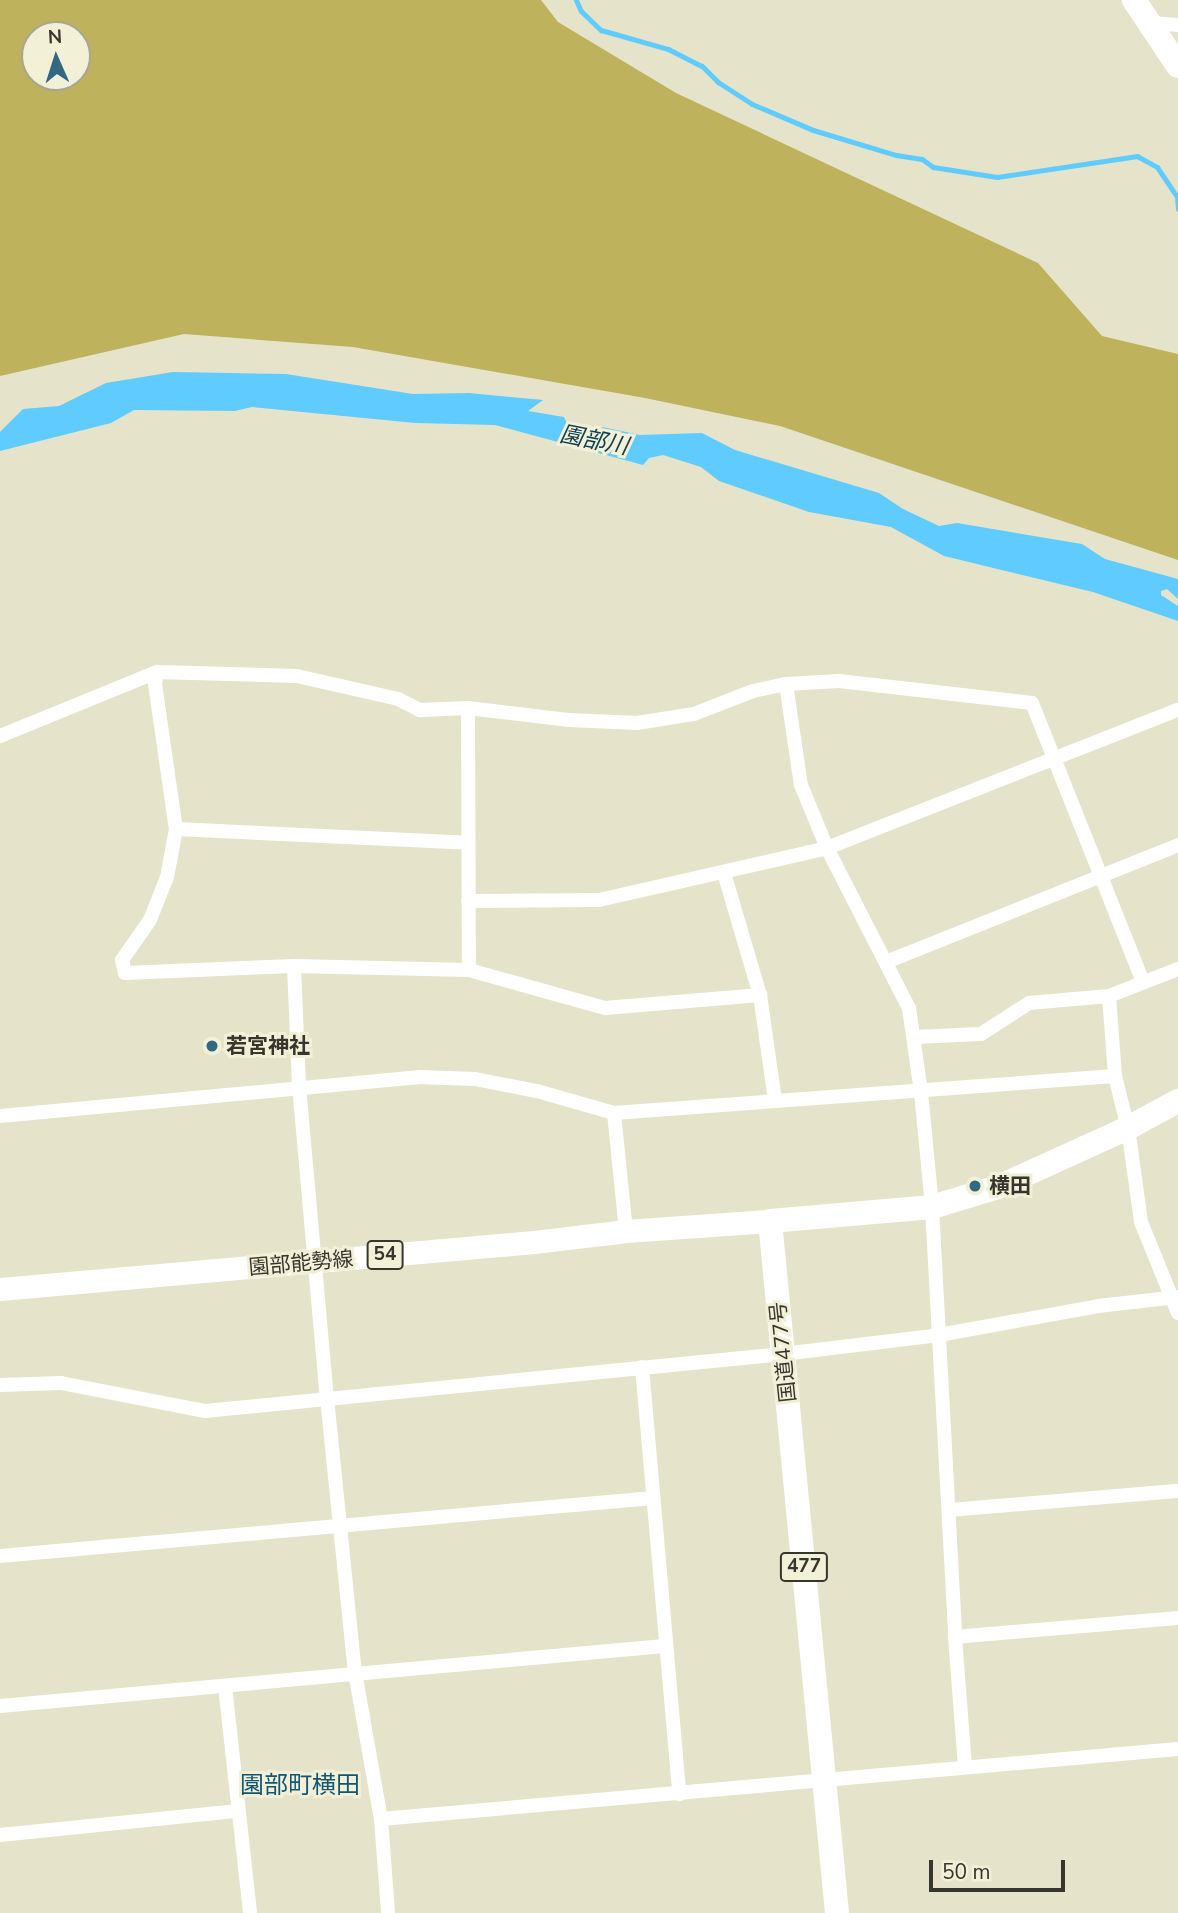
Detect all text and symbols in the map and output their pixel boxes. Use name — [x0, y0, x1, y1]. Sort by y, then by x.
north arrow — [21, 21, 91, 91]
text: N — [47, 24, 63, 50]
water label: 園部川 — [558, 421, 630, 461]
place label: 若宮神社 — [226, 1033, 310, 1059]
marker: 若宮神社 — [204, 1038, 220, 1054]
place label: 横田 — [989, 1173, 1031, 1199]
marker: 横田 — [967, 1178, 983, 1194]
road number: 54 — [366, 1240, 404, 1270]
street label: 園部能勢線 — [248, 1246, 354, 1280]
street label: 国道477号 — [765, 1301, 801, 1403]
road number: 477 — [780, 1552, 828, 1582]
district label: 園部町横田 — [240, 1772, 360, 1800]
scale bar — [933, 1846, 1070, 1890]
text: 50 m — [942, 1858, 991, 1886]

